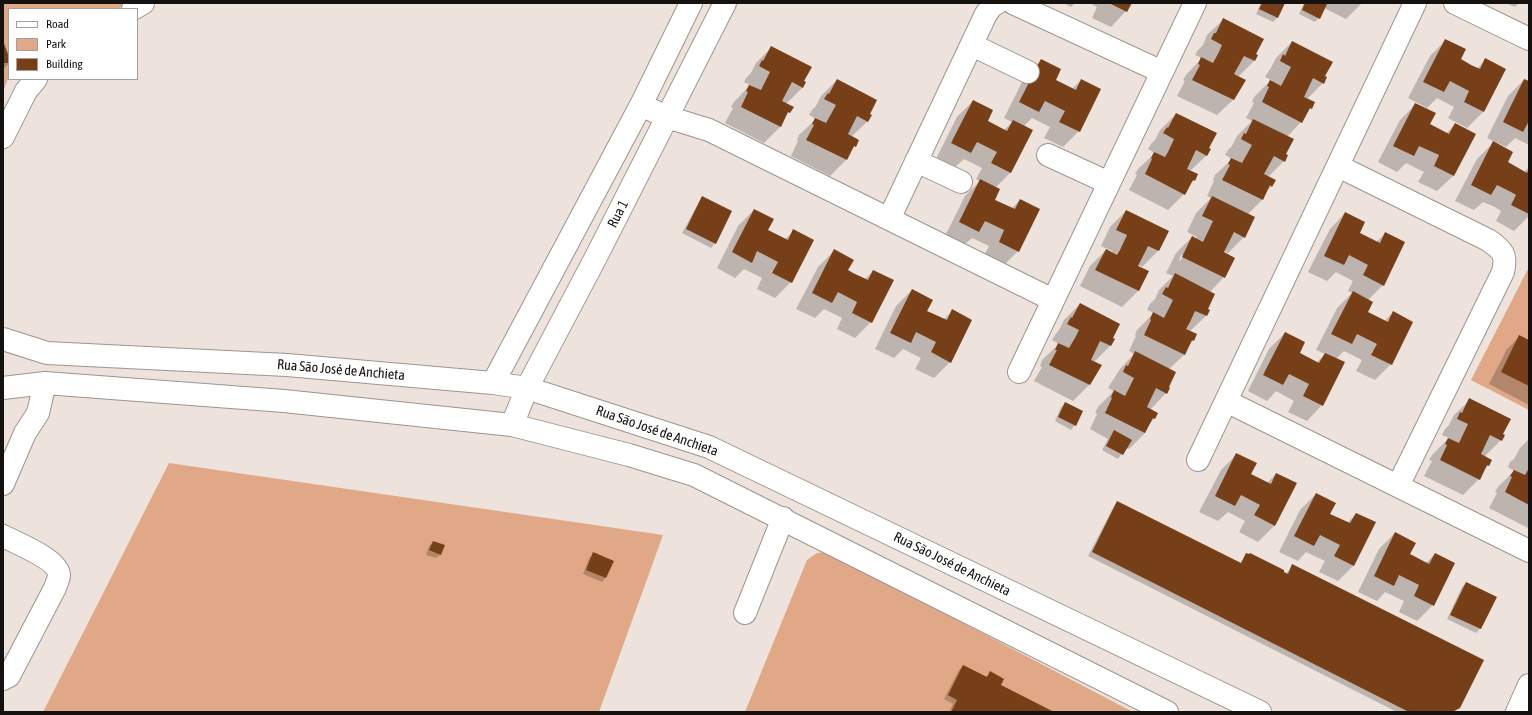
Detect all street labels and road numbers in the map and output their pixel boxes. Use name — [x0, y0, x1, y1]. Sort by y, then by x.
street label: Rua 1 — [604, 197, 632, 231]
street label: Rua São José de Anchieta — [277, 356, 405, 384]
street label: Rua São José de Anchieta — [594, 402, 720, 460]
street label: Rua São José de Anchieta — [891, 528, 1013, 600]

